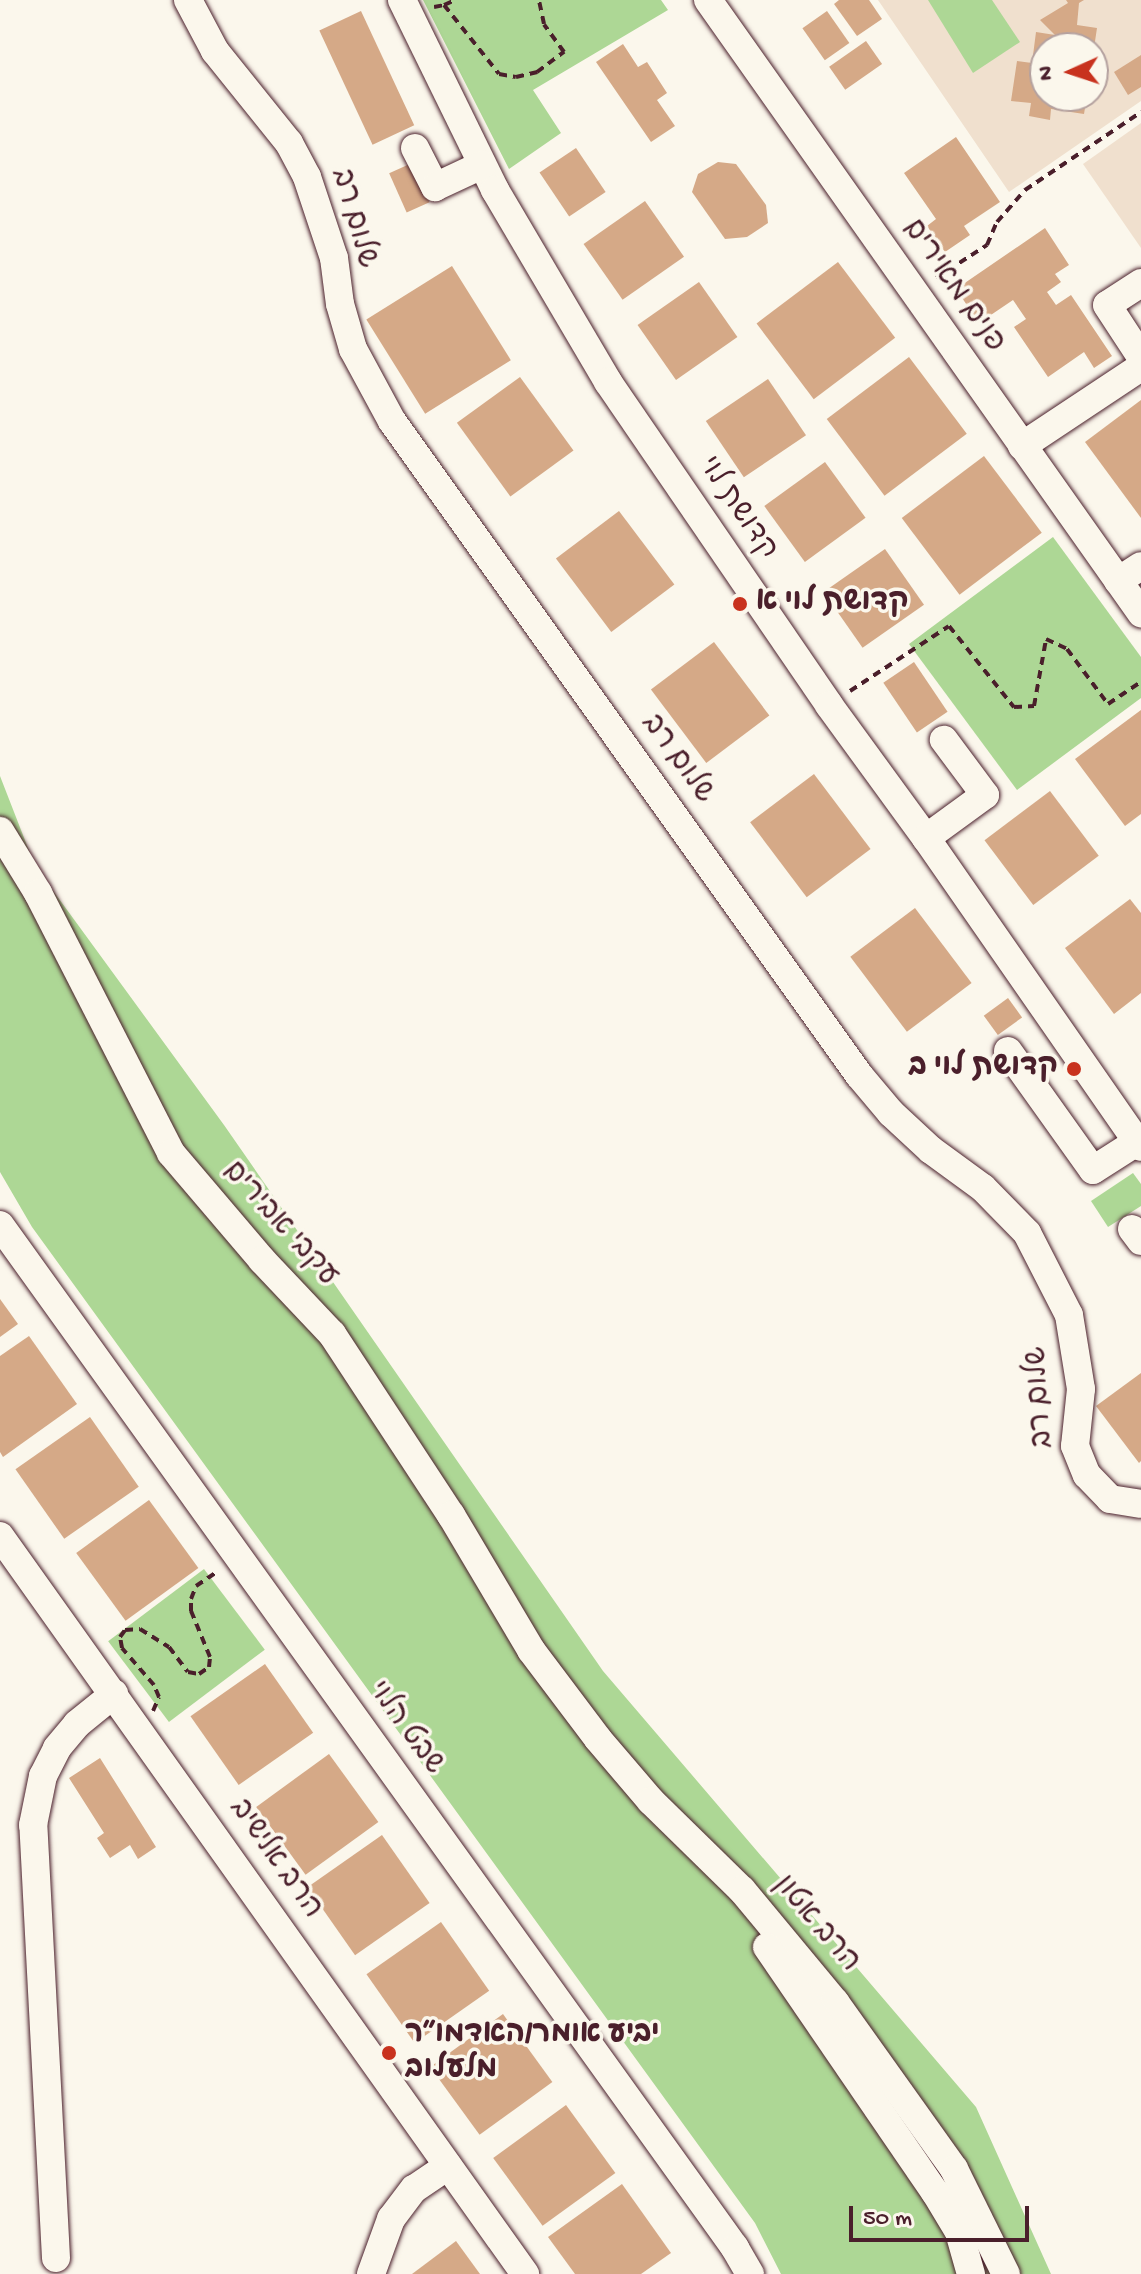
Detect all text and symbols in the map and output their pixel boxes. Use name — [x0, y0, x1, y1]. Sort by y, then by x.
north arrow — [1029, 32, 1109, 112]
text: N — [1034, 65, 1060, 81]
street label: שלום רב — [321, 165, 383, 273]
street label: פנים מאירים — [893, 213, 1011, 361]
street label: קדושת לוי — [688, 450, 784, 568]
place label: קדושת לוי א — [756, 586, 909, 622]
marker: קדושת לוי א — [731, 595, 749, 613]
street label: שלום רב — [632, 708, 720, 812]
place label: קדושת לוי ב — [908, 1051, 1058, 1087]
marker: קדושת לוי ב — [1065, 1060, 1083, 1078]
street label: עקבי אבירים — [214, 1155, 344, 1295]
street label: שלום רב — [1020, 1345, 1064, 1449]
street label: שבט הלוי — [358, 1675, 450, 1783]
street label: הרב אלישיב — [220, 1793, 328, 1927]
street label: הרב אטון — [764, 1869, 866, 1981]
place label: יביע אומר/האדמו״ר מלעלוב — [405, 2018, 660, 2088]
marker: יביע אומר/האדמו״ר מלעלוב — [380, 2044, 398, 2062]
scale bar — [853, 2190, 1033, 2240]
text: 50 m — [863, 2205, 912, 2234]

